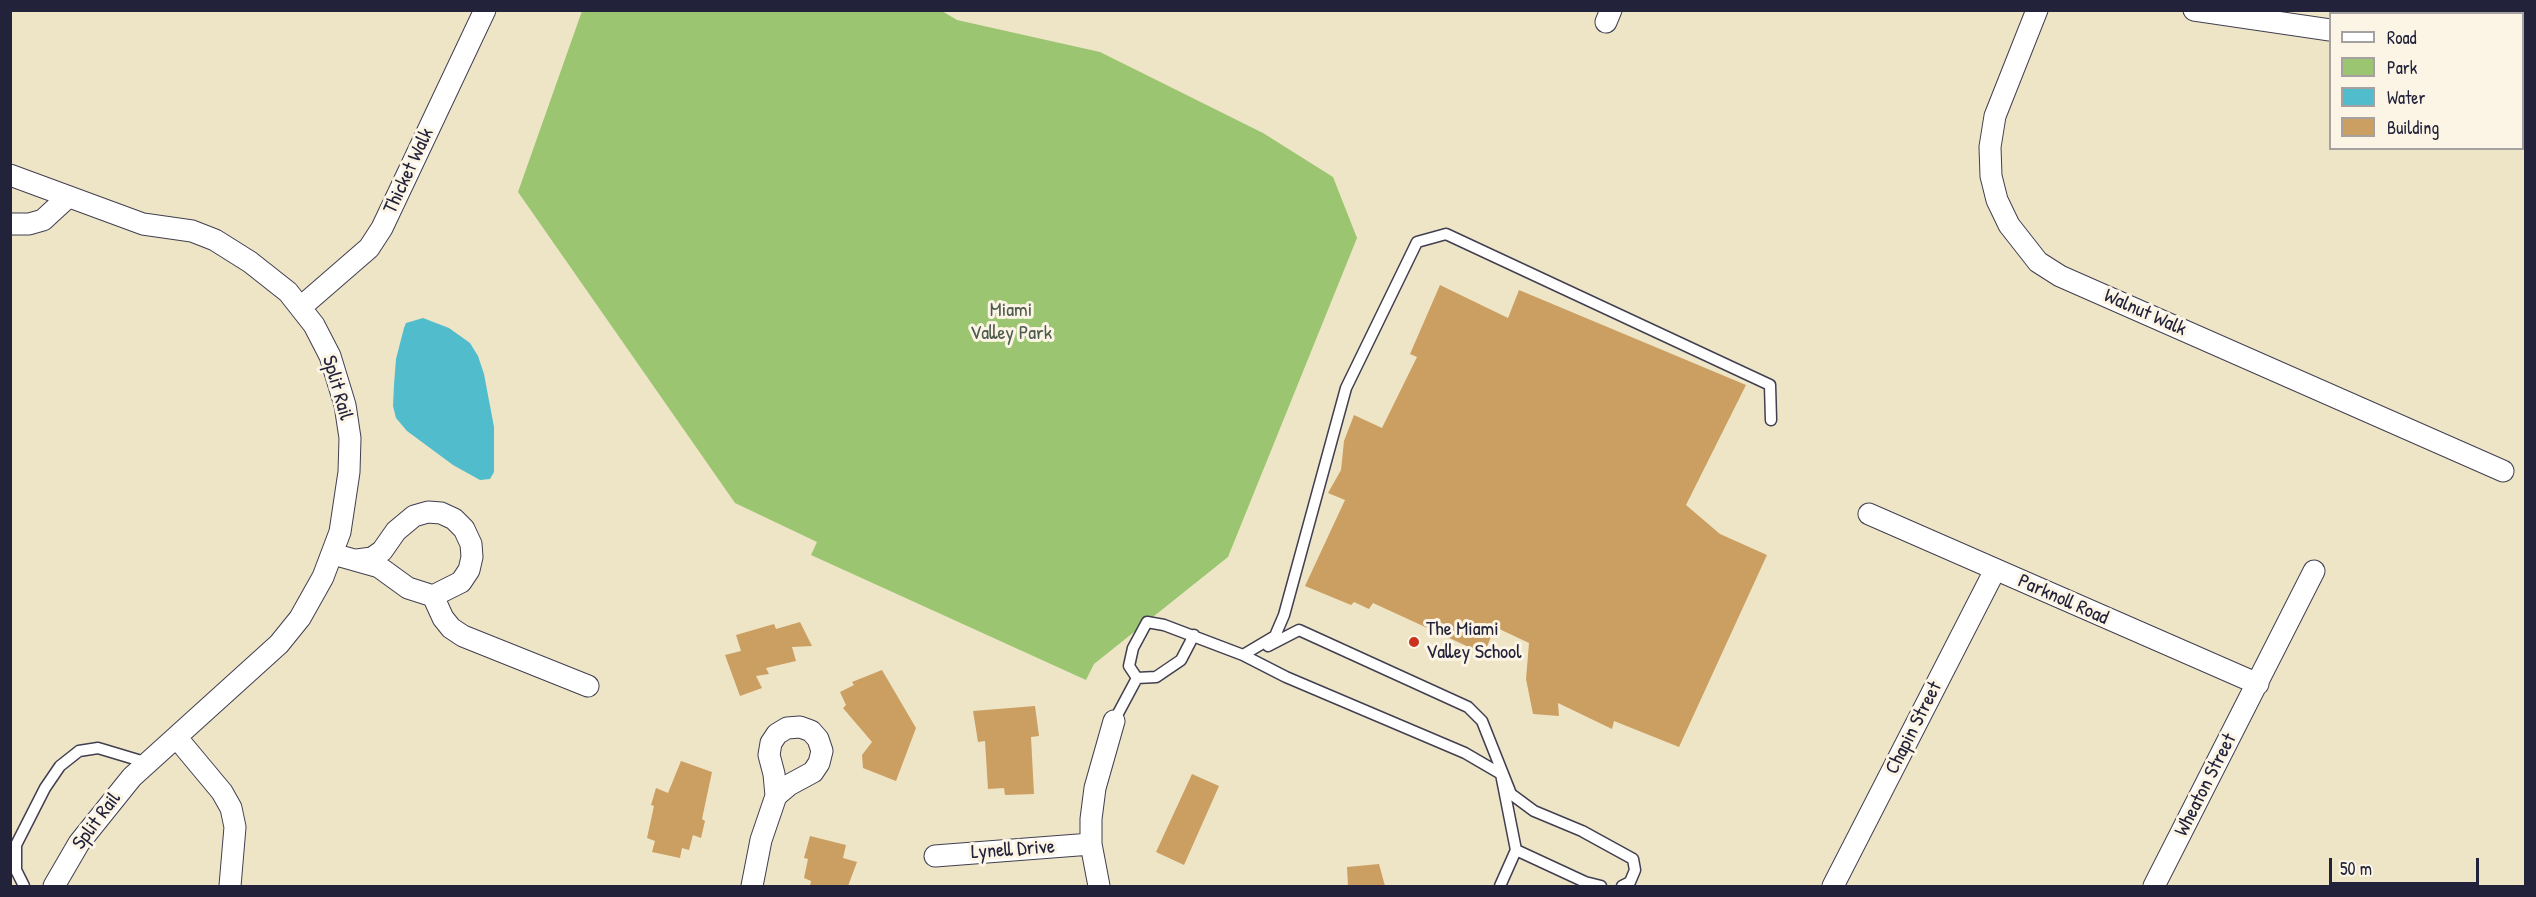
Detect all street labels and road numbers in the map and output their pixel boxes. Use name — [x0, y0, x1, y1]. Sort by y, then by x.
street label: Thicket Walk — [379, 124, 439, 218]
street label: Walnut Walk — [2100, 284, 2190, 342]
street label: Split Rail — [316, 353, 358, 423]
street label: Parknoll Road — [2014, 569, 2112, 631]
street label: Chapin Street — [1881, 678, 1947, 778]
street label: Wheaton Street — [2170, 730, 2242, 840]
street label: Split Rail — [68, 788, 126, 854]
street label: Lynell Drive — [970, 835, 1056, 865]

